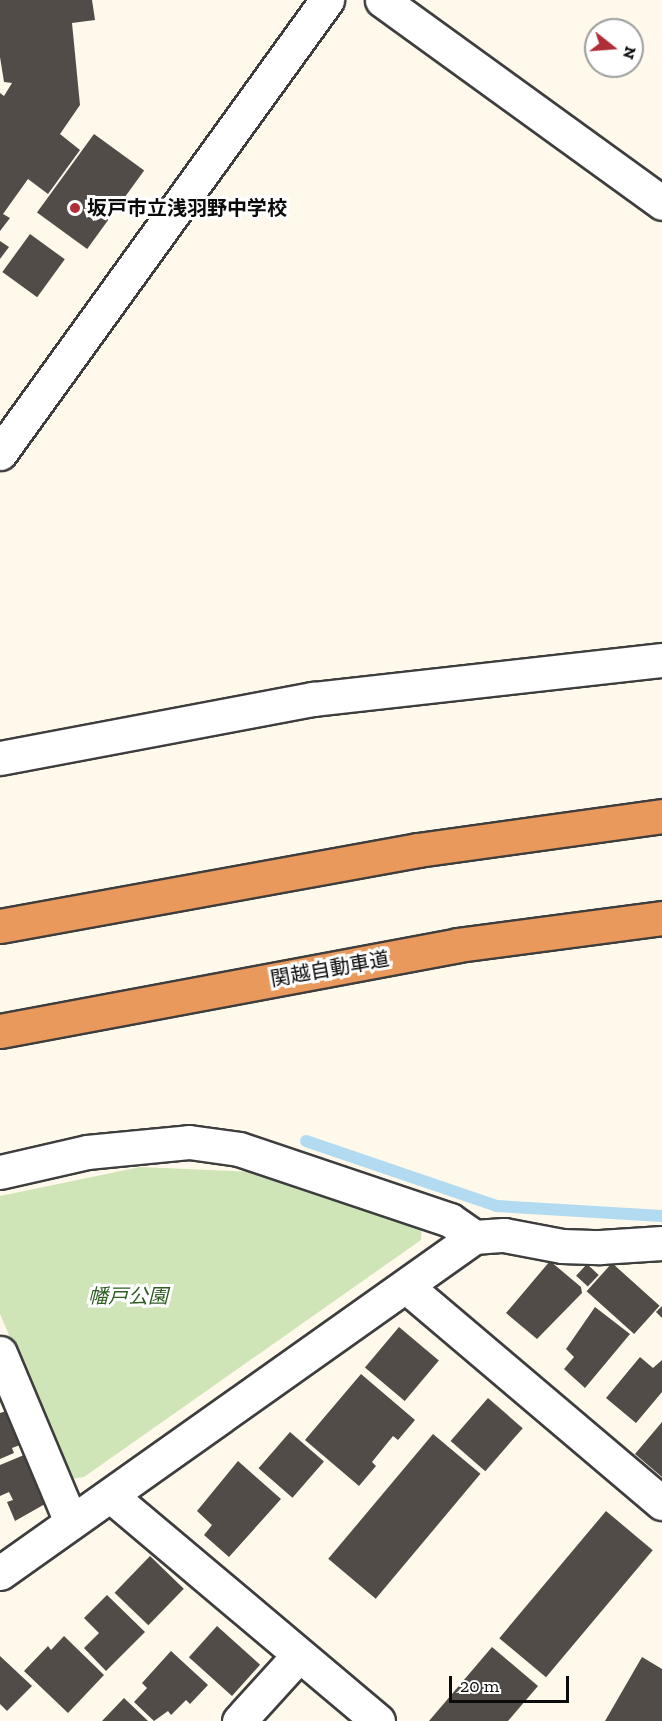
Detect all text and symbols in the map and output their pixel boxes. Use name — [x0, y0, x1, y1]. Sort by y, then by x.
north arrow — [584, 18, 644, 78]
text: N — [619, 44, 641, 61]
place label: 坂戸市立浅羽野中学校 — [87, 196, 287, 220]
marker: 坂戸市立浅羽野中学校 — [68, 201, 82, 215]
street label: 関越自動車道 — [269, 947, 391, 991]
park label: 幡戸公園 — [88, 1284, 168, 1308]
scale bar — [452, 1664, 572, 1702]
text: 20 m — [460, 1675, 499, 1697]

